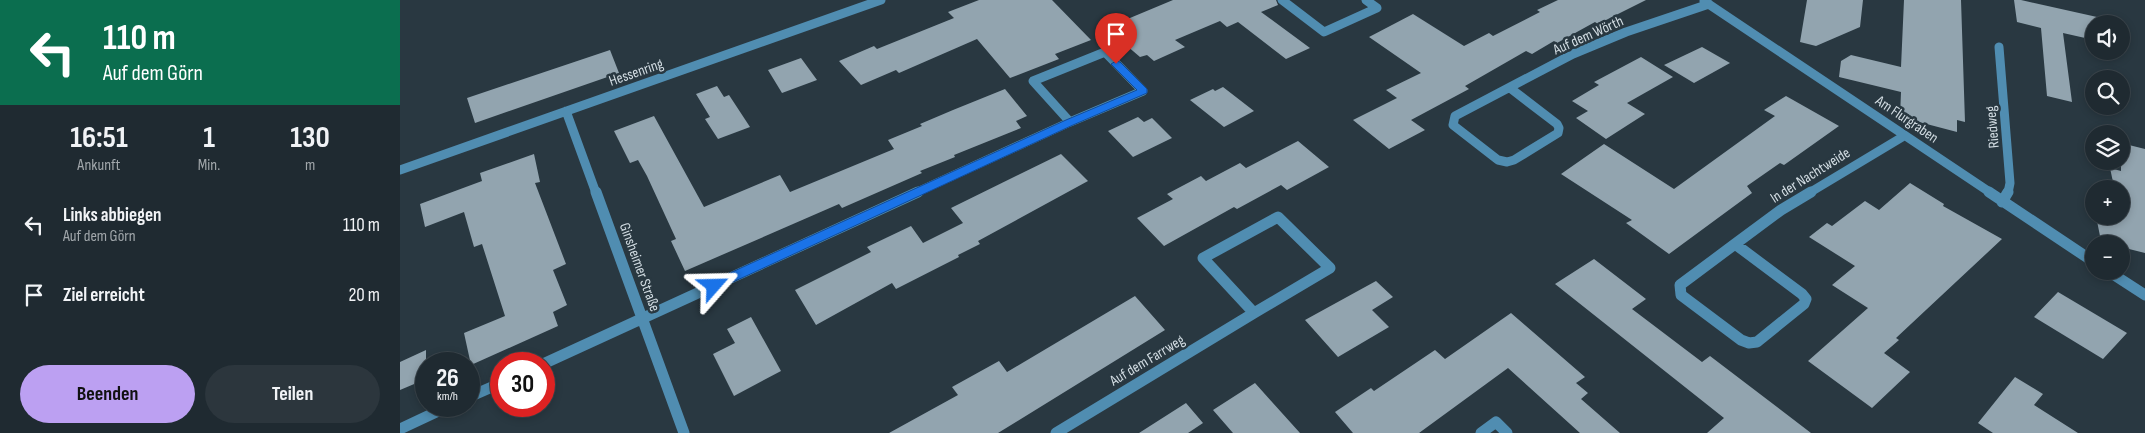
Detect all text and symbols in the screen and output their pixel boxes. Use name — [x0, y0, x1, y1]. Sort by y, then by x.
street label: Auf dem Wörth — [1549, 12, 1626, 60]
pin — [1095, 13, 1137, 64]
map controls — [2085, 15, 2130, 280]
button: sound — [2085, 15, 2130, 60]
text: 110 m — [103, 17, 176, 60]
icon: left — [20, 20, 85, 85]
icon: arrive — [1102, 20, 1130, 48]
street label: Hessenring — [606, 54, 666, 91]
text: Auf dem Görn — [103, 60, 203, 87]
button: search — [2085, 70, 2130, 115]
street label: Am Flurgraben — [1871, 91, 1942, 147]
street label: Riedweg — [1981, 105, 2004, 149]
text: 16:51 — [70, 120, 128, 156]
text: 1 — [203, 120, 215, 156]
text: 130 — [290, 120, 330, 156]
button: layers — [2085, 125, 2130, 170]
street label: In der Nachtweide — [1767, 143, 1854, 208]
text: Ankunft — [77, 156, 120, 175]
text: Min. — [198, 156, 220, 175]
text: m — [305, 156, 315, 175]
button: + — [2085, 180, 2130, 225]
text: Links abbiegen — [63, 204, 161, 227]
icon: left — [20, 211, 48, 239]
text: 110 m — [343, 214, 380, 237]
street label: Ginsheimer Straße — [615, 220, 664, 314]
text: Auf dem Görn — [63, 227, 136, 246]
button: − — [2085, 235, 2130, 280]
position arrow — [687, 259, 739, 311]
icon: arrive — [20, 281, 48, 309]
text: Ziel erreicht — [63, 284, 145, 307]
text: 20 m — [348, 284, 380, 307]
street label: Auf dem Farrweg — [1105, 331, 1188, 391]
speed limit sign: 30 — [490, 352, 555, 417]
text: 26 — [436, 363, 459, 394]
button: Beenden — [20, 365, 195, 423]
button: Teilen — [205, 365, 380, 423]
text: km/h — [437, 389, 458, 404]

